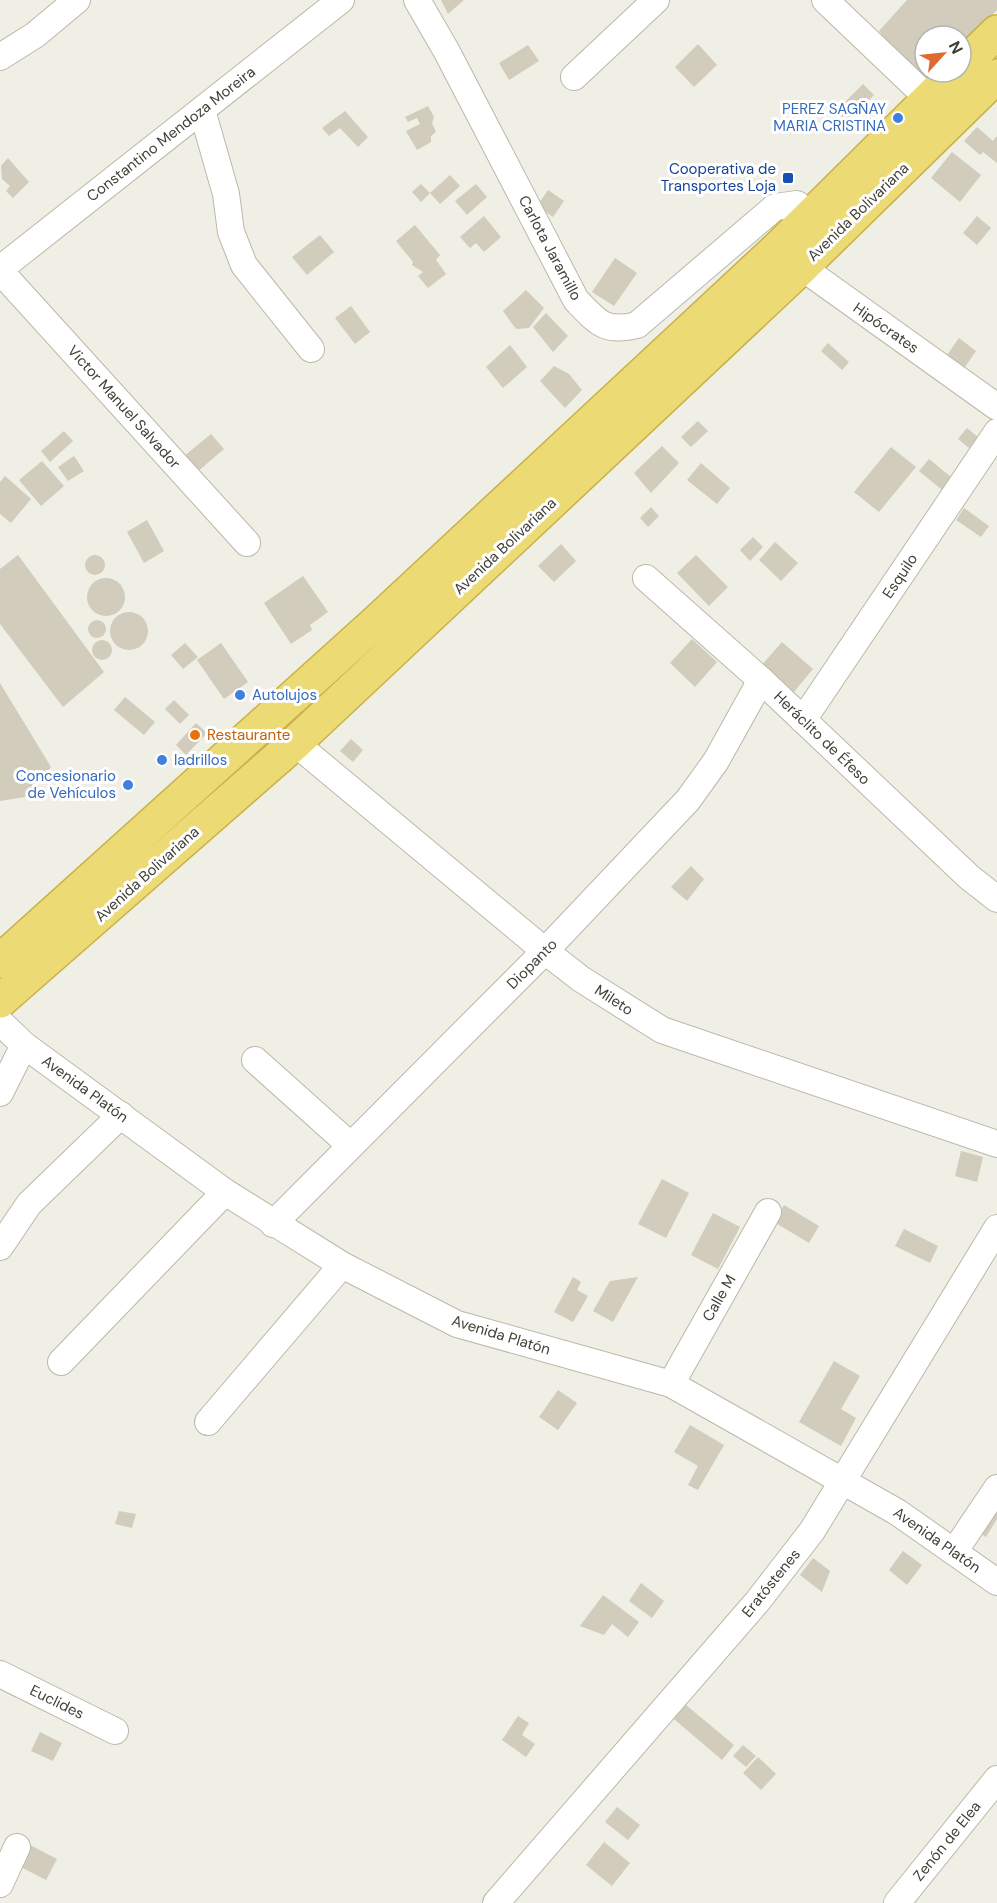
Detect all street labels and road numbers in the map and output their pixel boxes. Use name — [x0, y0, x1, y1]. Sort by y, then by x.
street label: Constantino Mendoza Moreira — [83, 62, 259, 206]
street label: Avenida Bolivariana — [803, 158, 913, 266]
street label: Carlota Jaramillo — [514, 192, 586, 304]
street label: Hipócrates — [849, 298, 923, 358]
street label: Victor Manuel Salvador — [63, 341, 185, 473]
street label: Avenida Bolivariana — [449, 493, 561, 599]
street label: Esquilo — [878, 550, 922, 602]
street label: Heráclito de Éfeso — [769, 687, 875, 789]
street label: Avenida Bolivariana — [91, 822, 203, 926]
street label: Diopanto — [502, 934, 562, 994]
street label: Mileto — [591, 980, 637, 1020]
street label: Avenida Platón — [38, 1051, 132, 1127]
street label: Calle M — [698, 1271, 740, 1325]
street label: Avenida Platón — [449, 1310, 553, 1360]
street label: Avenida Platón — [889, 1503, 985, 1577]
street label: Eratóstenes — [737, 1545, 805, 1621]
street label: Euclides — [27, 1680, 87, 1724]
street label: Zenón de Elea — [909, 1797, 985, 1885]

